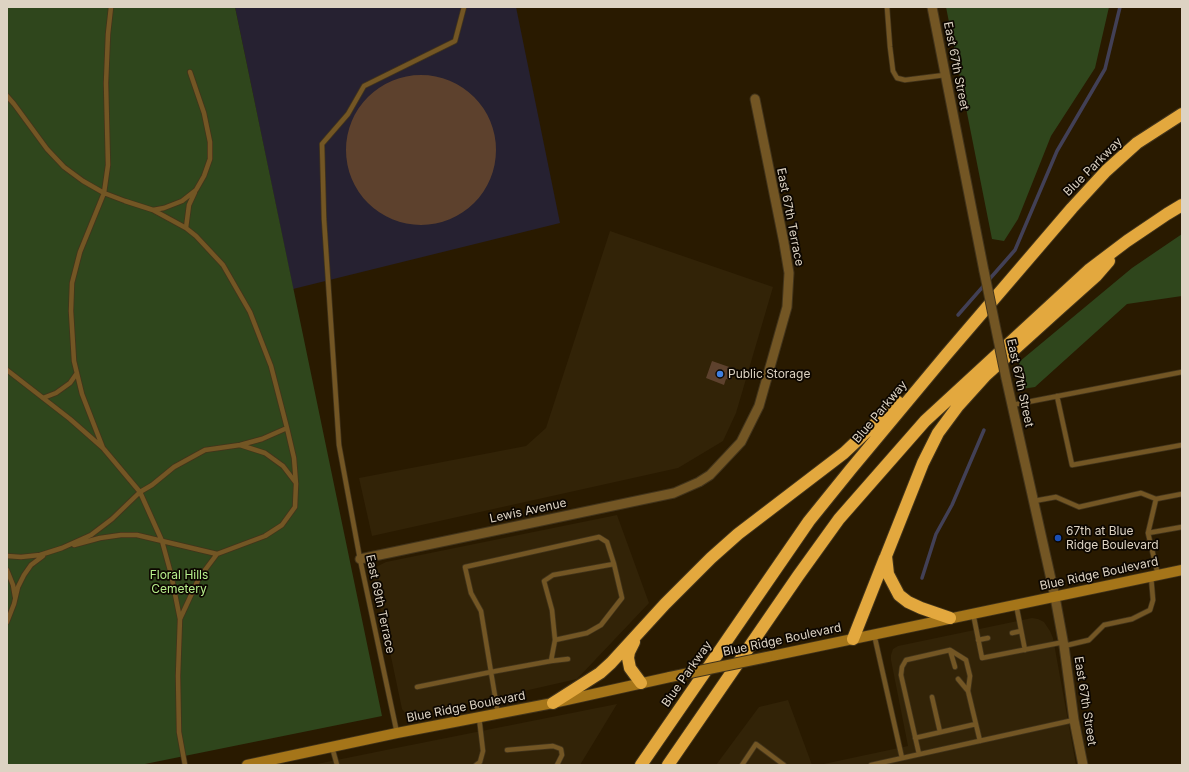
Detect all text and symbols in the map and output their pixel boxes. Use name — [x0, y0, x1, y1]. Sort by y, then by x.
street label: East 67th Street — [940, 20, 972, 112]
street label: Blue Parkway — [1061, 135, 1125, 199]
street label: East 67th Terrace — [773, 167, 807, 267]
street label: East 67th Street — [1004, 337, 1036, 429]
place label: Public Storage — [728, 367, 810, 381]
marker: Public Storage — [715, 369, 725, 379]
street label: Blue Parkway — [850, 378, 910, 446]
street label: Lewis Avenue — [488, 496, 568, 526]
place label: 67th at Blue Ridge Boulevard — [1066, 524, 1159, 552]
marker: 67th at Blue Ridge Boulevard — [1053, 533, 1063, 543]
street label: East 69th Terrace — [362, 553, 398, 655]
street label: Blue Ridge Boulevard — [1038, 554, 1160, 594]
park label: Floral Hills Cemetery — [150, 568, 208, 596]
street label: Blue Ridge Boulevard — [721, 620, 843, 660]
street label: Blue Parkway — [659, 638, 715, 710]
street label: East 67th Street — [1071, 655, 1099, 747]
street label: Blue Ridge Boulevard — [405, 688, 527, 726]

